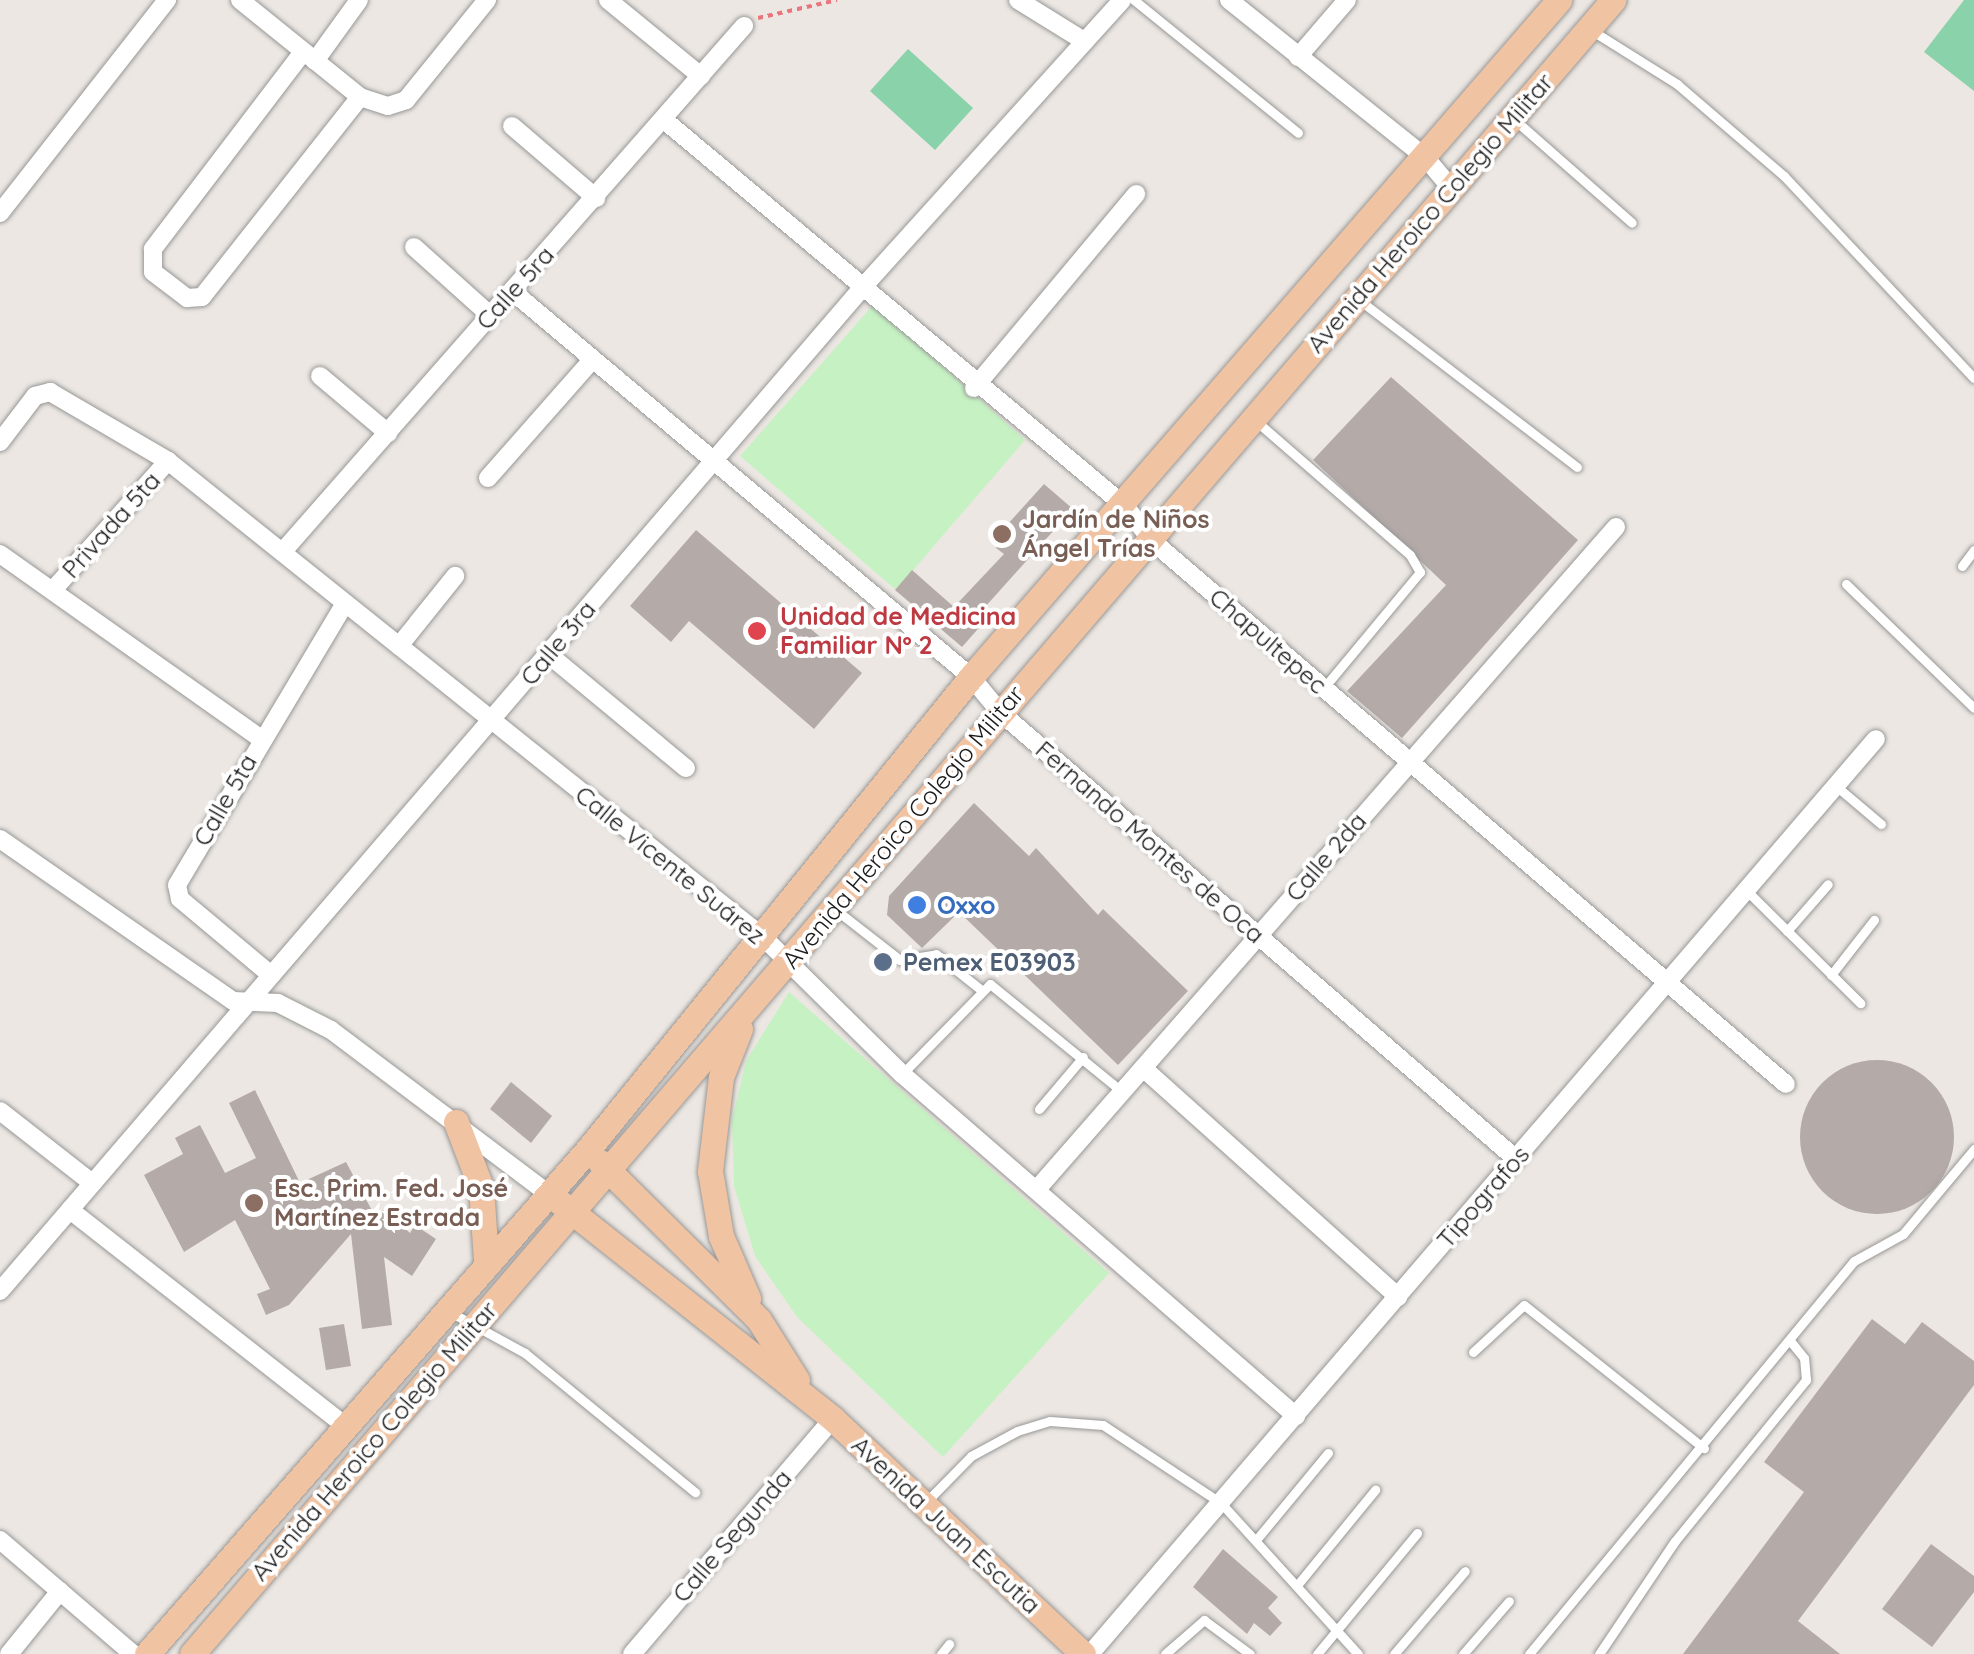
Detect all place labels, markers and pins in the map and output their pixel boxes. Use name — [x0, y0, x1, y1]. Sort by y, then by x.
place label: Jardín de Niños Ángel Trías — [1022, 505, 1210, 564]
marker: Jardín de Niños Ángel Trías — [991, 523, 1013, 545]
place label: Unidad de Medicina Familiar Nº 2 — [780, 602, 1016, 661]
marker: Unidad de Medicina Familiar Nº 2 — [744, 618, 770, 644]
place label: Oxxo — [937, 890, 996, 920]
marker: Oxxo — [906, 894, 928, 916]
place label: Pemex E03903 — [903, 947, 1076, 977]
marker: Pemex E03903 — [872, 951, 894, 973]
place label: Esc. Prim. Fed. José Martínez Estrada — [274, 1174, 508, 1233]
marker: Esc. Prim. Fed. José Martínez Estrada — [243, 1192, 265, 1214]

